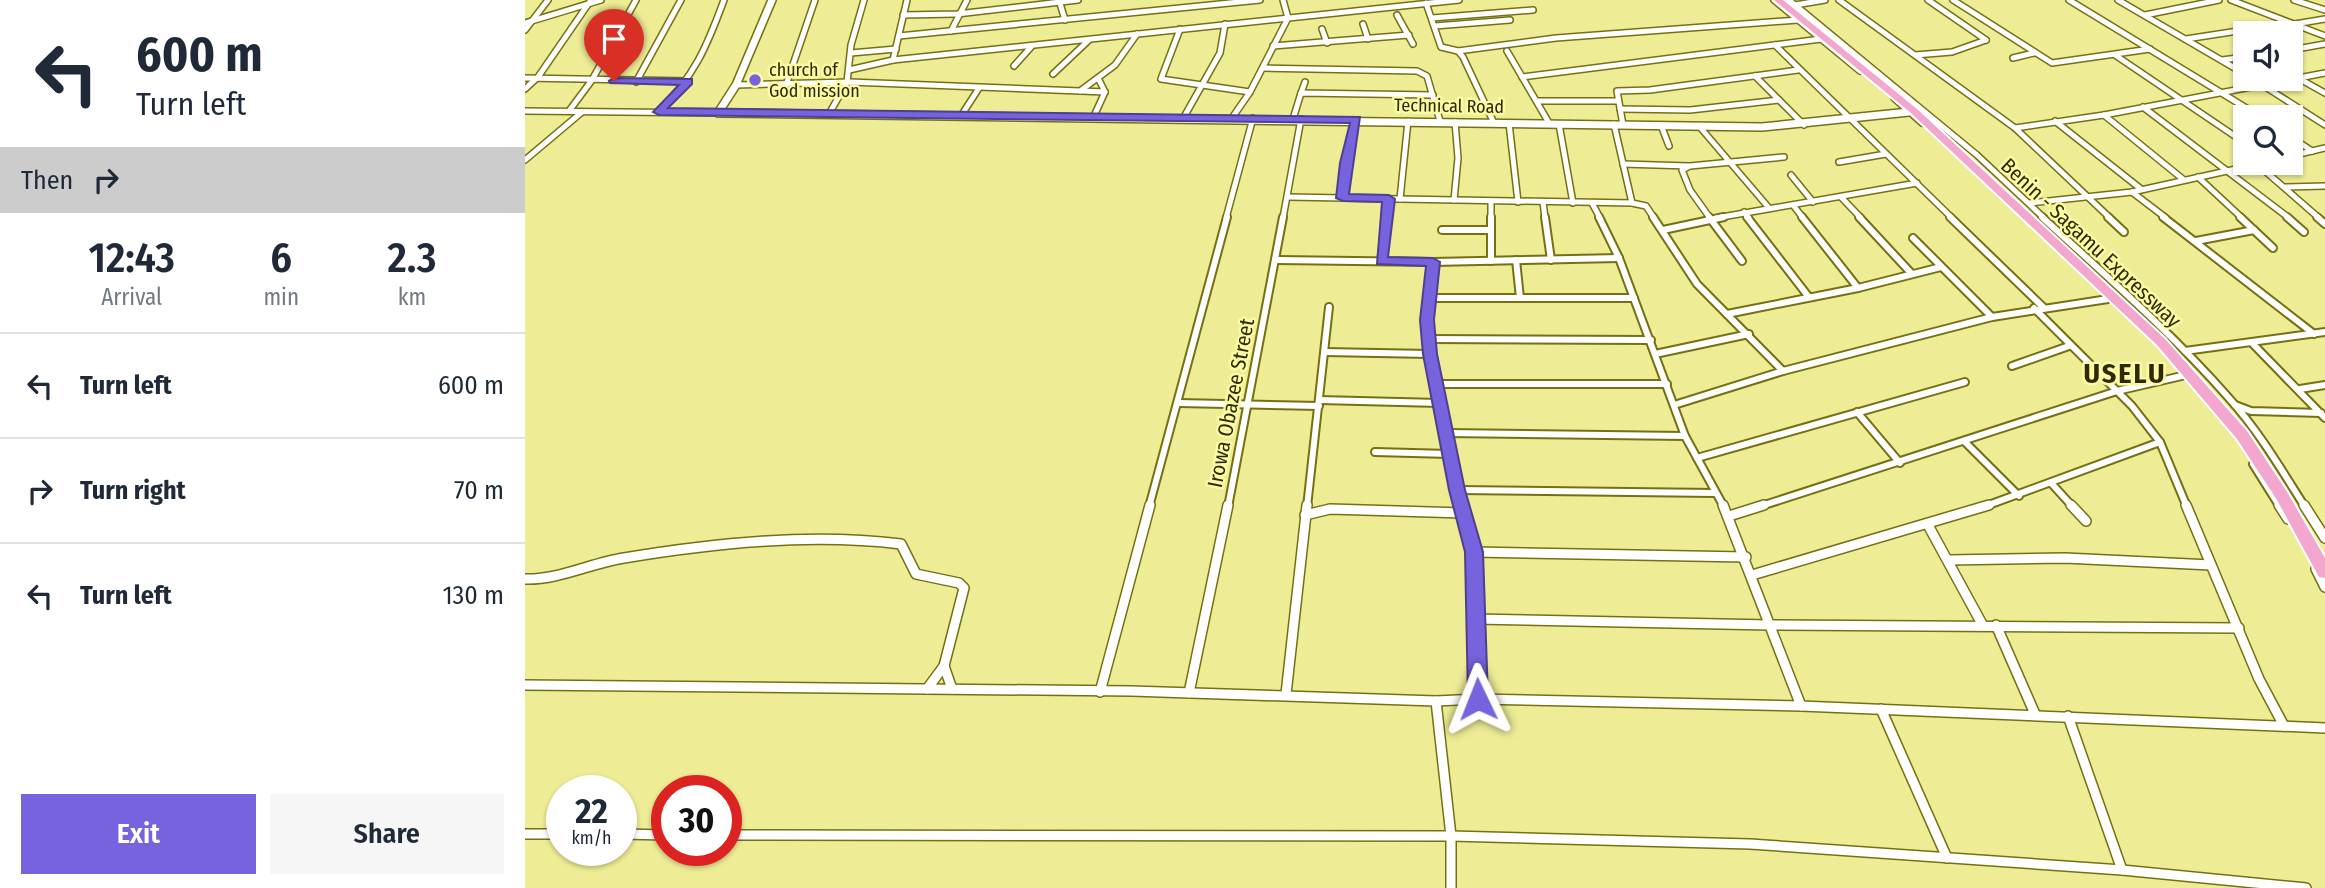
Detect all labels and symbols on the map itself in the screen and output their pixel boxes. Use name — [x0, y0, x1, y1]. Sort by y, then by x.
pin — [584, 9, 644, 81]
place label: church of God mission — [769, 59, 860, 102]
marker: church of God mission — [747, 72, 763, 88]
street label: Technical Road — [1394, 94, 1504, 118]
street label: Benin - Sagamu Expressway — [1995, 153, 2187, 334]
street label: Irowa Obazee Street — [1202, 316, 1260, 490]
district label: USELU — [2084, 357, 2166, 390]
position arrow — [1441, 662, 1515, 736]
speed limit sign: 30 — [651, 775, 742, 866]

